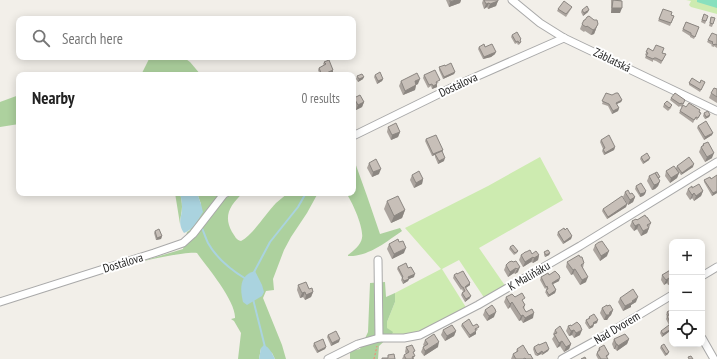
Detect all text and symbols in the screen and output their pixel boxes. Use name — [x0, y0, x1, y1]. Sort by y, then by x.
search box — [16, 16, 356, 60]
icon: search — [30, 27, 52, 49]
text: Search here — [62, 29, 123, 48]
street label: Záblatská — [591, 44, 634, 75]
street label: Dostálova — [436, 69, 480, 100]
text: Nearby — [32, 87, 75, 109]
text: 0 results — [301, 90, 340, 107]
map controls — [669, 239, 705, 347]
button: + — [669, 239, 705, 275]
street label: Dostálova — [101, 249, 145, 276]
street label: K Maliňáku — [505, 258, 552, 294]
button: − — [669, 275, 705, 311]
street label: Nad Dvorem — [591, 308, 643, 347]
button: locate — [669, 311, 705, 347]

